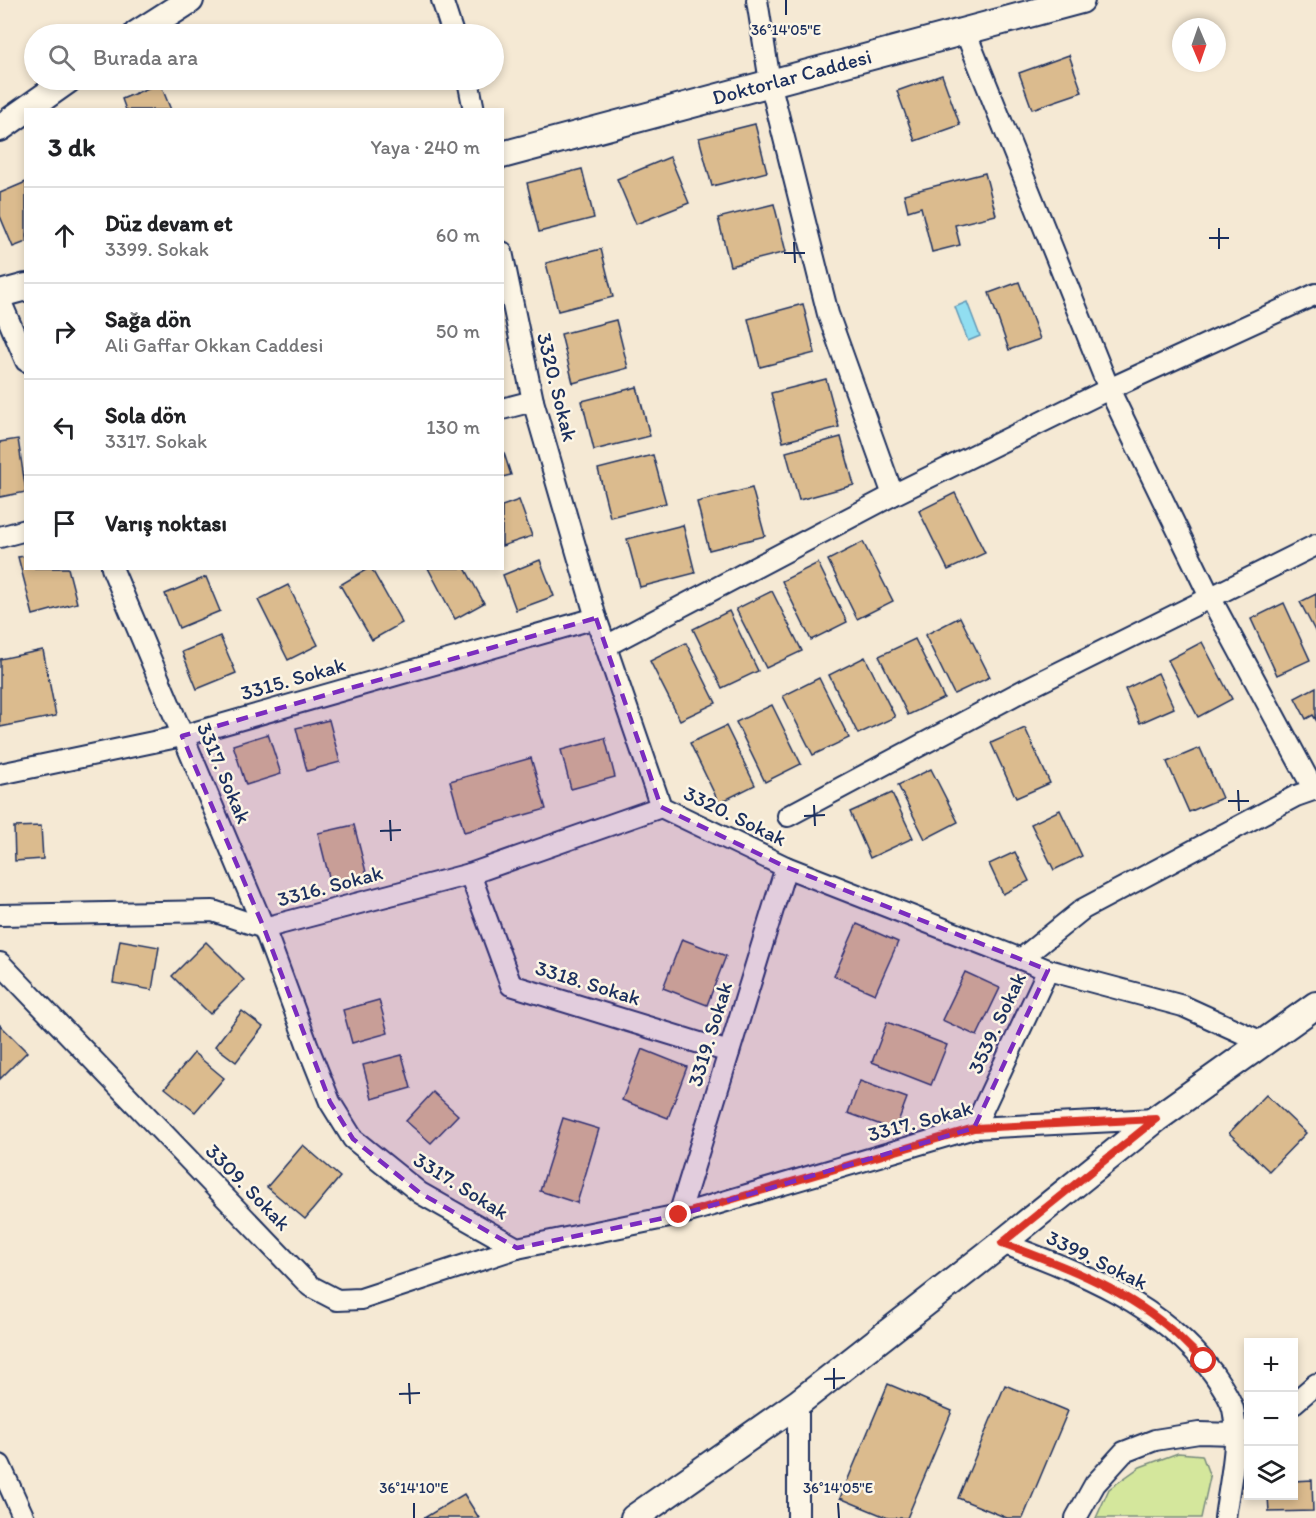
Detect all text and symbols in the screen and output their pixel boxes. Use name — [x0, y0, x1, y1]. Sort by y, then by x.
north arrow — [1172, 18, 1226, 72]
text: 36°14'05"E — [751, 21, 821, 39]
search box — [24, 24, 504, 90]
icon: search — [45, 41, 78, 74]
street label: Doktorlar Caddesi — [709, 43, 874, 110]
text: Burada ara — [93, 44, 198, 71]
text: 3 dk — [48, 131, 96, 163]
text: Yaya · 240 m — [371, 135, 480, 159]
text: Düz devam et — [105, 210, 232, 237]
icon: ahead — [48, 219, 81, 252]
text: 60 m — [436, 223, 480, 247]
text: 3399. Sokak — [105, 237, 209, 261]
text: Sağa dön — [105, 306, 191, 333]
icon: right — [48, 315, 81, 348]
text: 50 m — [436, 319, 480, 343]
street label: 3320. Sokak — [532, 330, 583, 444]
text: Ali Gaffar Okkan Caddesi — [105, 333, 323, 357]
text: Sola dön — [105, 402, 186, 429]
icon: left — [48, 411, 81, 444]
text: 130 m — [426, 415, 480, 439]
text: 3317. Sokak — [105, 429, 207, 453]
icon: arrive — [48, 507, 81, 540]
text: Varış noktası — [105, 510, 227, 537]
street label: 3315. Sokak — [238, 652, 348, 705]
street label: 3317. Sokak — [192, 718, 257, 827]
street label: 3320. Sokak — [680, 780, 791, 851]
street label: 3316. Sokak — [274, 859, 386, 912]
street label: 3318. Sokak — [533, 955, 644, 1010]
street label: 3539. Sokak — [962, 968, 1031, 1078]
street label: 3319. Sokak — [682, 978, 737, 1089]
street label: 3317. Sokak — [865, 1094, 975, 1146]
street label: 3309. Sokak — [201, 1138, 296, 1236]
street label: 3317. Sokak — [409, 1147, 514, 1225]
route end — [665, 1201, 691, 1227]
street label: 3399. Sokak — [1043, 1224, 1152, 1295]
map controls — [1244, 1338, 1298, 1500]
button: + — [1244, 1338, 1298, 1392]
route start — [1190, 1347, 1216, 1373]
button: − — [1244, 1392, 1298, 1446]
button: layers — [1244, 1446, 1298, 1500]
text: 36°14'10"E — [379, 1479, 449, 1497]
text: 36°14'05"E — [803, 1479, 873, 1497]

